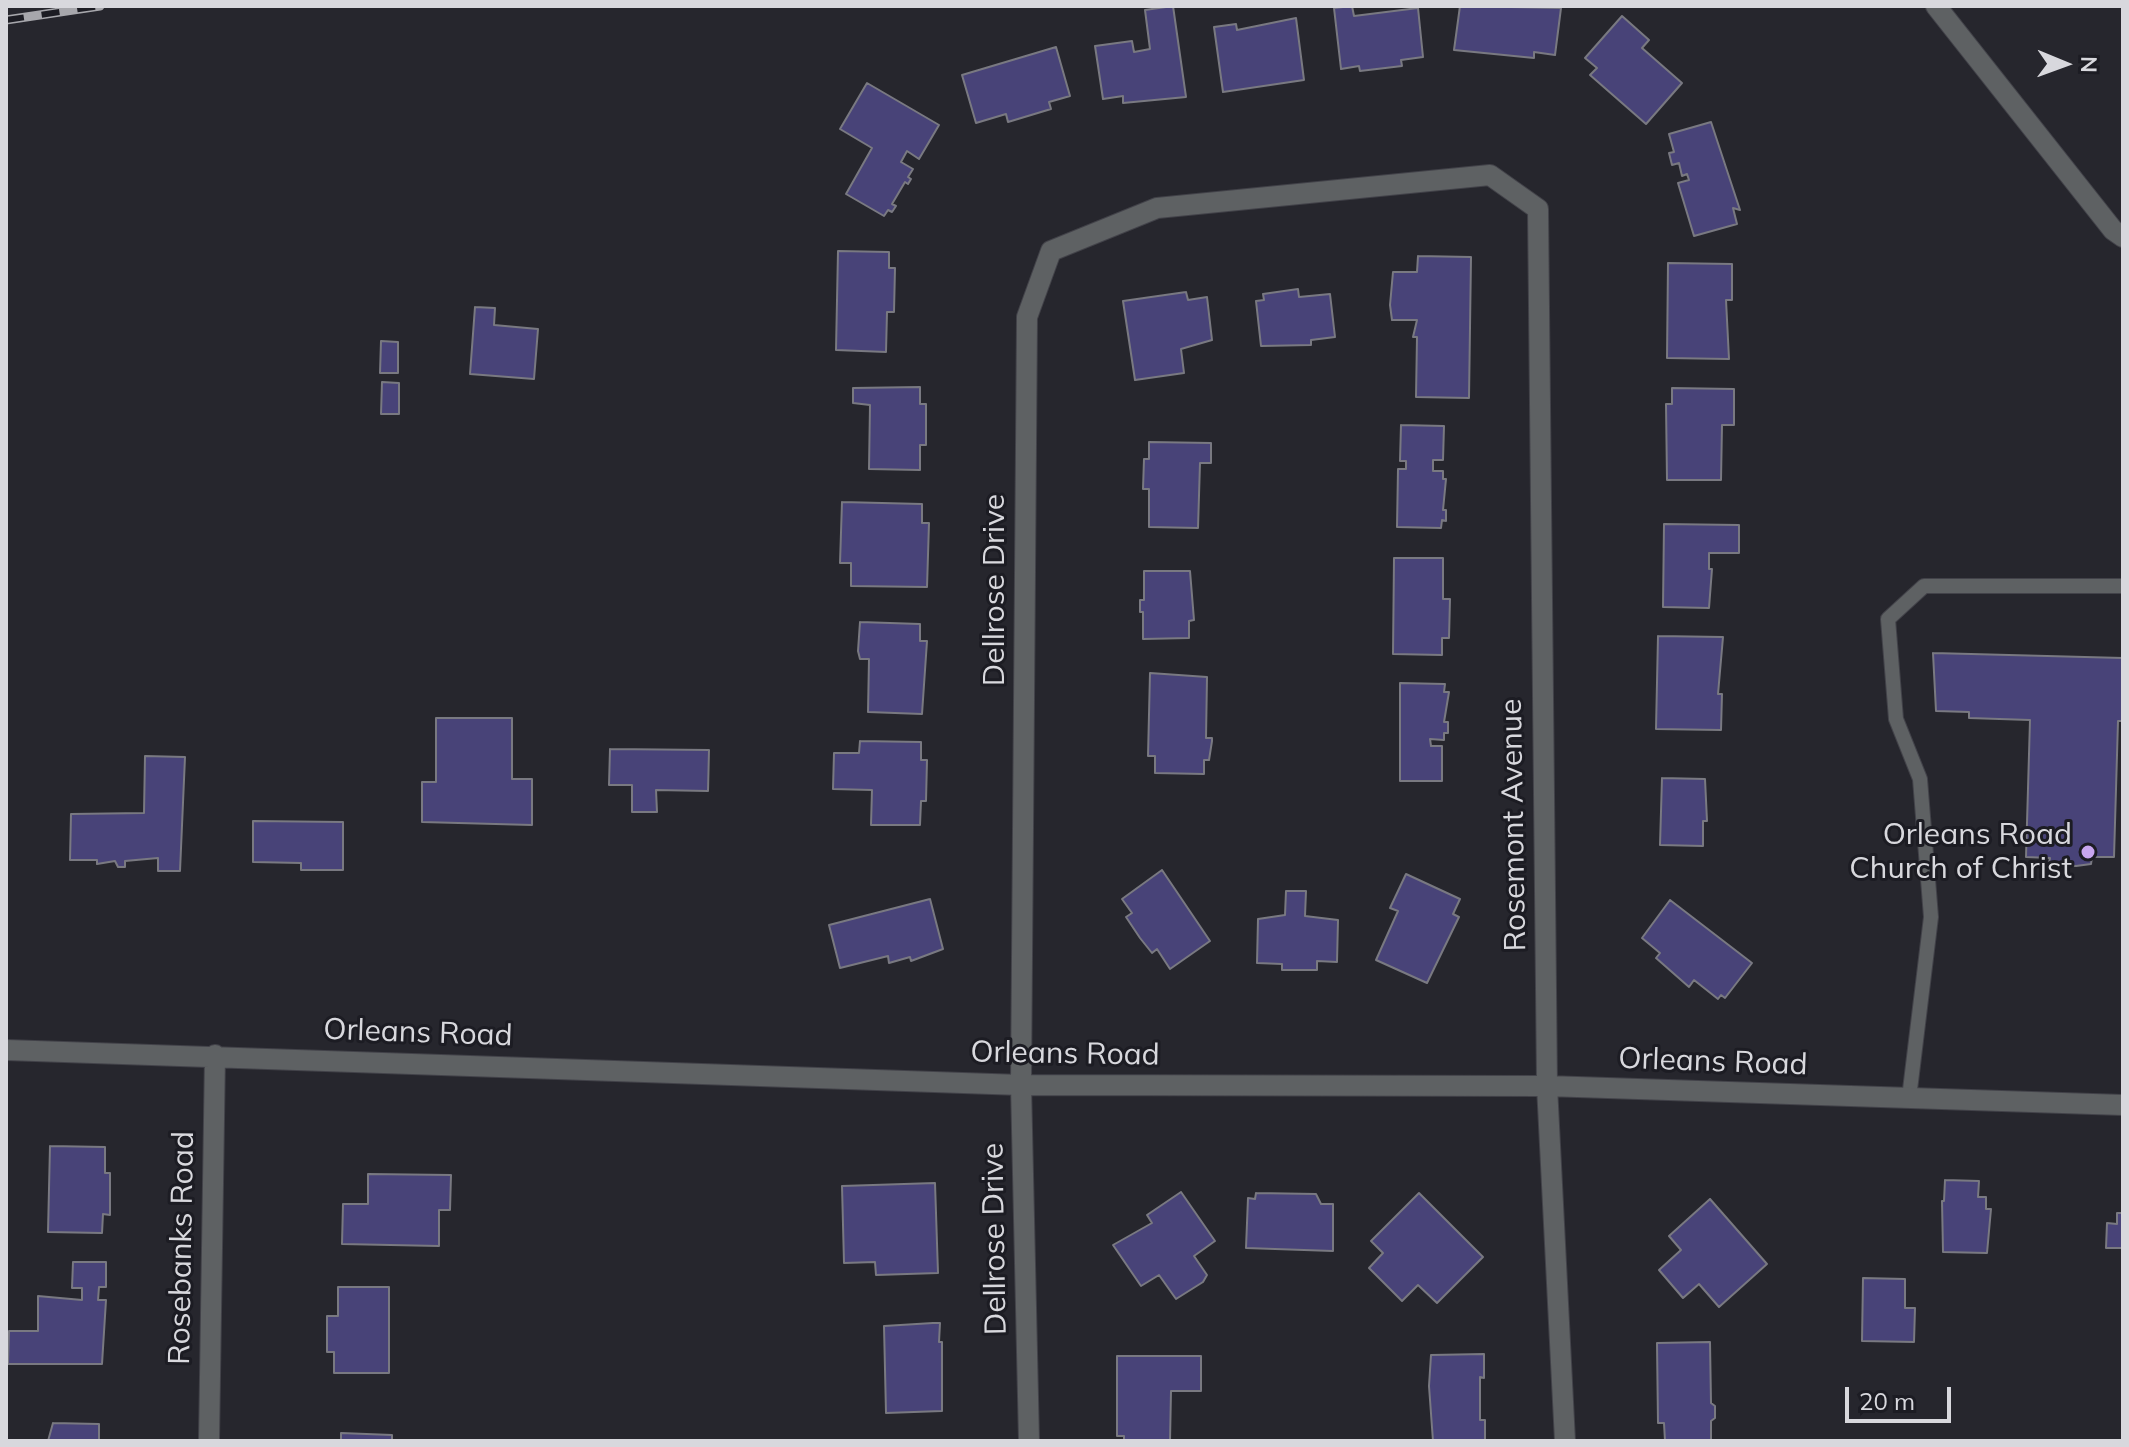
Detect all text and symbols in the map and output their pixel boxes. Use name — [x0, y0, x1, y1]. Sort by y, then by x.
north arrow — [2025, 24, 2105, 104]
text: N — [2075, 56, 2103, 73]
street label: Dellrose Drive — [977, 494, 1013, 686]
street label: Rosemont Avenue — [1494, 698, 1534, 952]
place label: Orleans Road Church of Christ — [1849, 817, 2072, 888]
marker: Orleans Road Church of Christ — [2079, 843, 2097, 861]
street label: Orleans Road — [323, 1012, 513, 1054]
street label: Orleans Road — [970, 1034, 1160, 1074]
street label: Orleans Road — [1618, 1041, 1808, 1083]
street label: Rosebanks Road — [162, 1131, 202, 1365]
street label: Dellrose Drive — [975, 1143, 1015, 1335]
scale bar — [1849, 1371, 1955, 1421]
text: 20 m — [1859, 1386, 1915, 1416]

